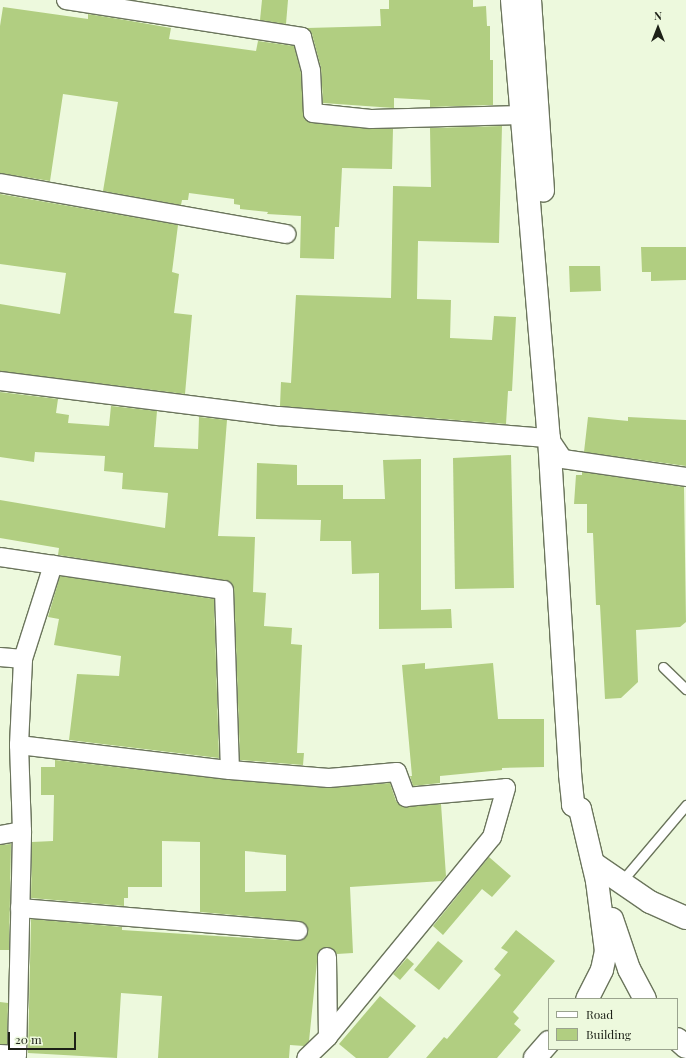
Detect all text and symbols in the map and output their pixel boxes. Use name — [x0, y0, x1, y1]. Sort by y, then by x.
north arrow — [638, 8, 678, 48]
text: N — [654, 8, 662, 23]
legend — [548, 998, 678, 1050]
text: Road — [586, 1006, 613, 1022]
scale bar — [10, 1024, 78, 1050]
text: Building — [586, 1026, 631, 1042]
text: 20 m — [15, 1031, 42, 1047]

